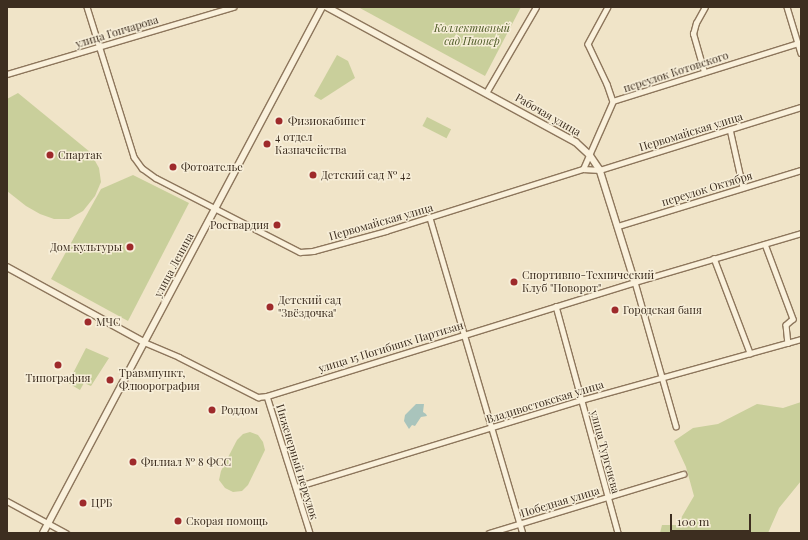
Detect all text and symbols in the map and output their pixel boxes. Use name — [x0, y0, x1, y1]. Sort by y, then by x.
street label: улица Гончарова — [74, 13, 160, 51]
park label: Коллективный сад Пионер — [434, 22, 510, 48]
street label: переулок Котовского — [622, 49, 730, 95]
street label: Рабочая улица — [513, 91, 583, 139]
street label: Первомайская улица — [638, 110, 744, 154]
place label: Физиокабинет — [288, 114, 365, 128]
marker: Физиокабинет — [273, 115, 285, 127]
place label: 4 отдел Казначейства — [275, 131, 346, 157]
marker: 4 отдел Казначейства — [262, 139, 272, 149]
place label: Спартак — [58, 148, 102, 162]
marker: Спартак — [45, 150, 55, 160]
place label: Фотоателье — [181, 160, 243, 174]
marker: Фотоателье — [168, 162, 178, 172]
place label: Детский сад № 42 — [321, 168, 411, 182]
street label: переулок Октября — [660, 169, 754, 209]
marker: Детский сад № 42 — [308, 170, 318, 180]
street label: Первомайская улица — [327, 201, 435, 243]
place label: Росгвардия — [210, 218, 269, 232]
marker: Росгвардия — [272, 220, 282, 230]
street label: улица Ленина — [151, 230, 197, 300]
place label: Дом культуры — [50, 240, 122, 254]
marker: Дом культуры — [125, 242, 135, 252]
place label: Спортивно-Технический Клуб "Поворот" — [522, 269, 654, 295]
marker: Спортивно-Технический Клуб "Поворот" — [509, 277, 519, 287]
place label: Детский сад "Звёздочка" — [278, 294, 341, 320]
marker: Детский сад "Звёздочка" — [265, 302, 275, 312]
place label: Городская баня — [623, 303, 702, 317]
marker: Городская баня — [610, 305, 620, 315]
place label: МЧС — [96, 315, 120, 329]
marker: МЧС — [83, 317, 93, 327]
street label: улица 15 Погибших Партизан — [317, 319, 465, 375]
marker: Типография — [53, 360, 63, 370]
place label: Травмпункт, Флюорография — [119, 367, 200, 393]
place label: Типография — [25, 371, 91, 385]
marker: Травмпункт, Флюорография — [104, 374, 116, 386]
street label: Владивостокская улица — [485, 378, 605, 426]
place label: Роддом — [221, 403, 258, 417]
street label: Инженерный переулок — [273, 403, 321, 521]
marker: Роддом — [206, 404, 218, 416]
street label: улица Тургенева — [588, 409, 622, 495]
place label: Филиал № 8 ФСС — [141, 455, 231, 469]
marker: Филиал № 8 ФСС — [128, 457, 138, 467]
street label: Победная улица — [519, 484, 601, 520]
place label: ЦРБ — [91, 496, 112, 510]
marker: ЦРБ — [78, 498, 88, 508]
scale bar — [672, 506, 753, 532]
text: 100 m — [677, 513, 709, 529]
place label: Скорая помощь — [186, 514, 268, 528]
marker: Скорая помощь — [173, 516, 183, 526]

